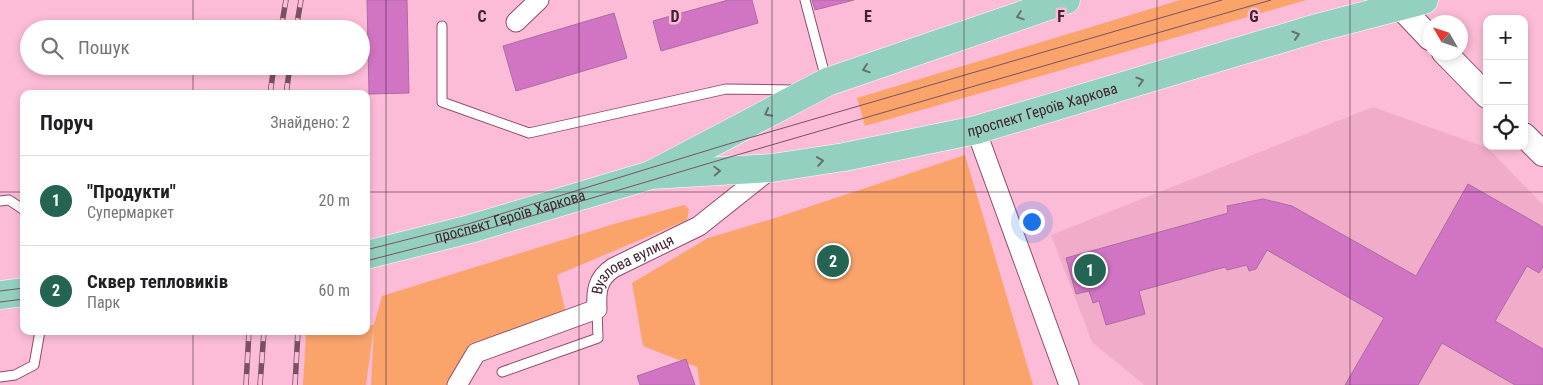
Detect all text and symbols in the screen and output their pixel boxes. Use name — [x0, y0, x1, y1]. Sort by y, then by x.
text: C — [477, 7, 487, 26]
text: D — [670, 7, 680, 26]
text: E — [864, 7, 872, 26]
text: F — [1057, 7, 1065, 26]
text: G — [1249, 7, 1259, 26]
one-way arrow — [1016, 10, 1025, 20]
north arrow — [1423, 15, 1468, 60]
map controls — [1483, 15, 1528, 150]
button: + — [1483, 15, 1528, 60]
search box — [20, 20, 370, 75]
one-way arrow — [1291, 30, 1299, 40]
icon: search — [38, 34, 66, 62]
text: Пошук — [78, 36, 130, 59]
button: − — [1483, 60, 1528, 105]
one-way arrow — [863, 63, 871, 73]
one-way arrow — [1135, 76, 1144, 86]
street label: проспект Героїв Харкова — [966, 79, 1120, 141]
button: locate — [1483, 105, 1528, 150]
one-way arrow — [764, 107, 773, 117]
text: Поруч — [40, 111, 93, 135]
text: Знайдено: 2 — [270, 113, 350, 132]
one-way arrow — [816, 156, 824, 166]
one-way arrow — [713, 166, 721, 177]
text: "Продукти" — [87, 180, 176, 203]
street label: проспект Героїв Харкова — [433, 186, 587, 247]
text: 1 — [52, 191, 60, 210]
text: 20 m — [318, 191, 350, 210]
text: Супермаркет — [87, 203, 174, 222]
your location — [1019, 209, 1045, 235]
street label: Вузлова вулиця — [588, 231, 677, 296]
pin: 2 — [817, 242, 849, 280]
pin: 1 — [1074, 251, 1106, 289]
text: Сквер тепловиків — [87, 270, 228, 293]
text: 2 — [52, 281, 60, 300]
text: 60 m — [318, 281, 350, 300]
text: Парк — [87, 293, 120, 312]

